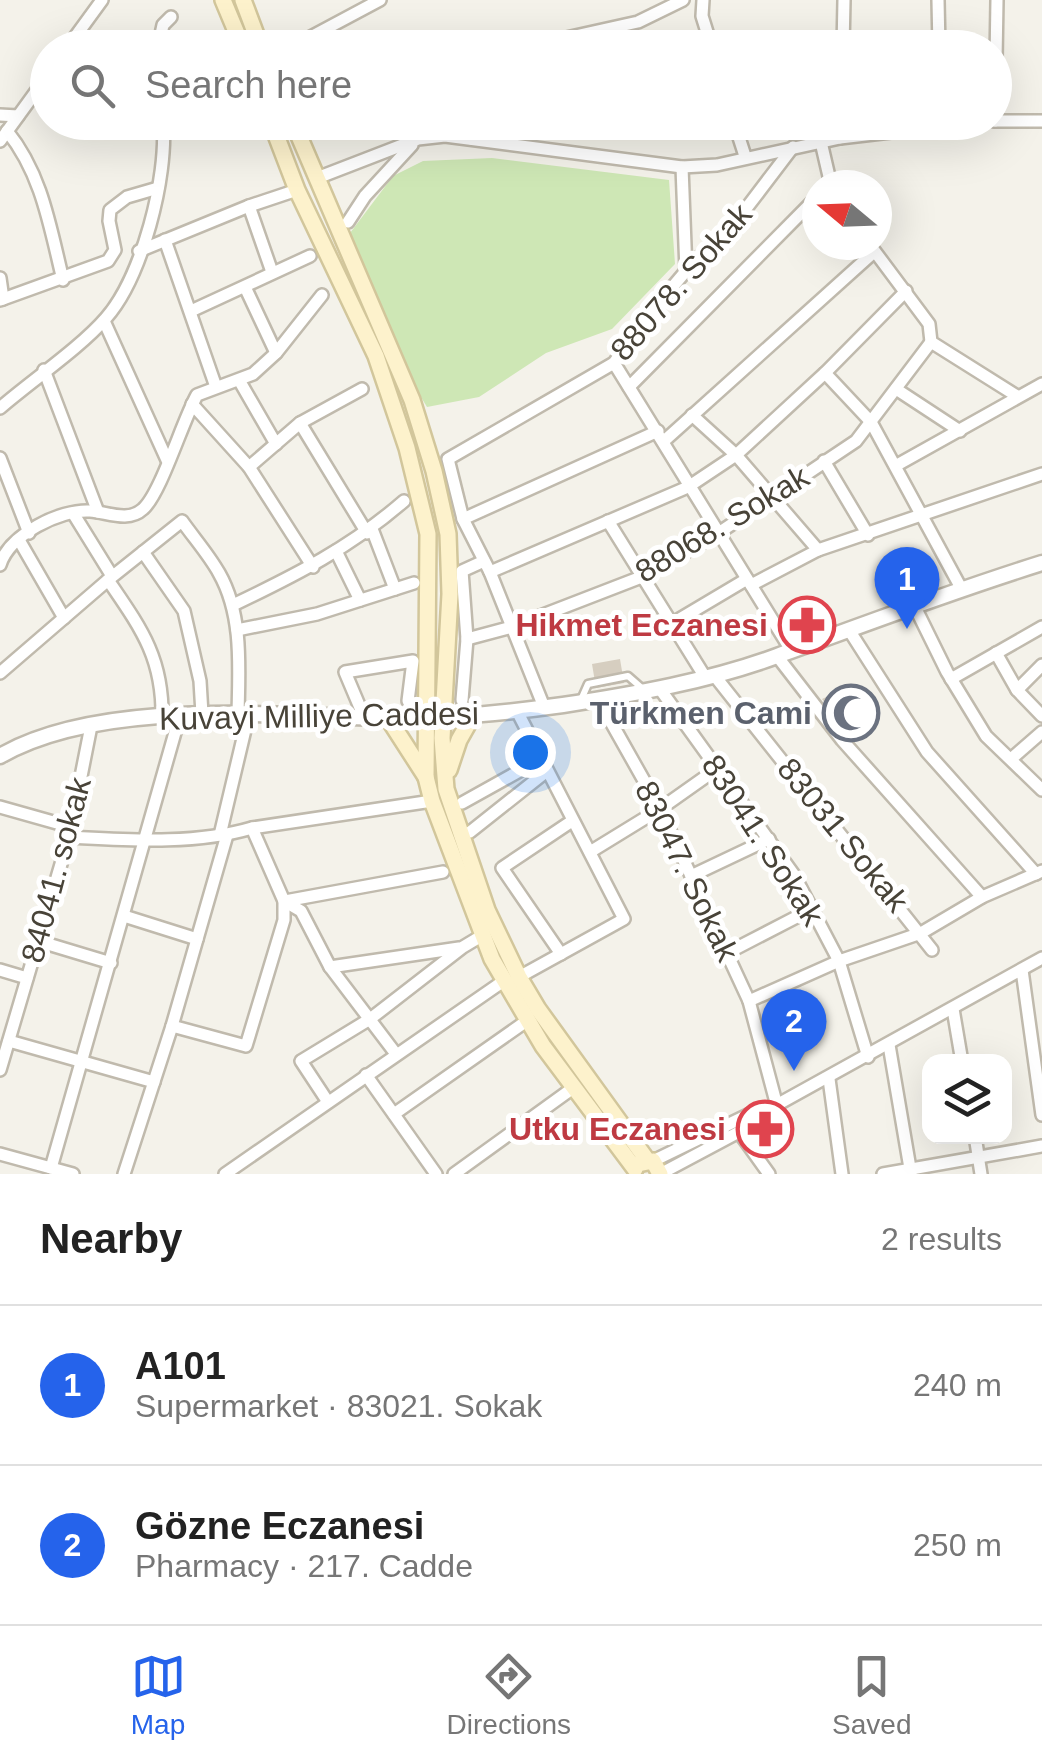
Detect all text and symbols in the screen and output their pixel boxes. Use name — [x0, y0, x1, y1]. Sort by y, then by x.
search box — [30, 30, 1012, 140]
icon: search — [65, 58, 120, 113]
text: Search here — [145, 64, 352, 106]
north arrow — [802, 170, 892, 260]
street label: 88078. Sokak — [603, 196, 759, 368]
street label: 88068. Sokak — [629, 458, 816, 590]
pin: 1 — [874, 546, 940, 629]
pharmacy icon: Hikmet Eczanesi — [777, 595, 837, 655]
place label: Hikmet Eczanesi — [515, 607, 768, 643]
mosque icon: Türkmen Cami — [821, 683, 881, 743]
street label: Kuvayi Milliye Caddesi — [159, 695, 479, 737]
place label: Türkmen Cami — [590, 695, 812, 731]
your location — [505, 727, 556, 778]
street label: 83041. Sokak — [695, 748, 832, 933]
street label: 83031 Sokak — [770, 751, 916, 920]
street label: 84041. sokak — [14, 772, 98, 967]
street label: 83047. Sokak — [628, 775, 747, 968]
pin: 2 — [762, 988, 826, 1071]
map controls — [922, 1054, 1012, 1144]
button: layers — [922, 1054, 1012, 1144]
pharmacy icon: Utku Eczanesi — [735, 1099, 795, 1159]
place label: Utku Eczanesi — [509, 1111, 726, 1147]
text: Nearby — [40, 1215, 182, 1262]
text: 2 results — [881, 1221, 1002, 1257]
text: A101 — [135, 1345, 226, 1387]
text: 1 — [64, 1367, 81, 1403]
text: 240 m — [913, 1367, 1002, 1403]
text: Supermarket · 83021. Sokak — [135, 1388, 542, 1424]
text: Gözne Eczanesi — [135, 1505, 424, 1547]
text: 2 — [64, 1527, 81, 1563]
text: 250 m — [913, 1527, 1002, 1563]
text: Pharmacy · 217. Cadde — [135, 1548, 473, 1584]
tab: Map — [131, 1649, 186, 1741]
tab: Directions — [447, 1649, 571, 1741]
tab: Saved — [832, 1649, 911, 1741]

